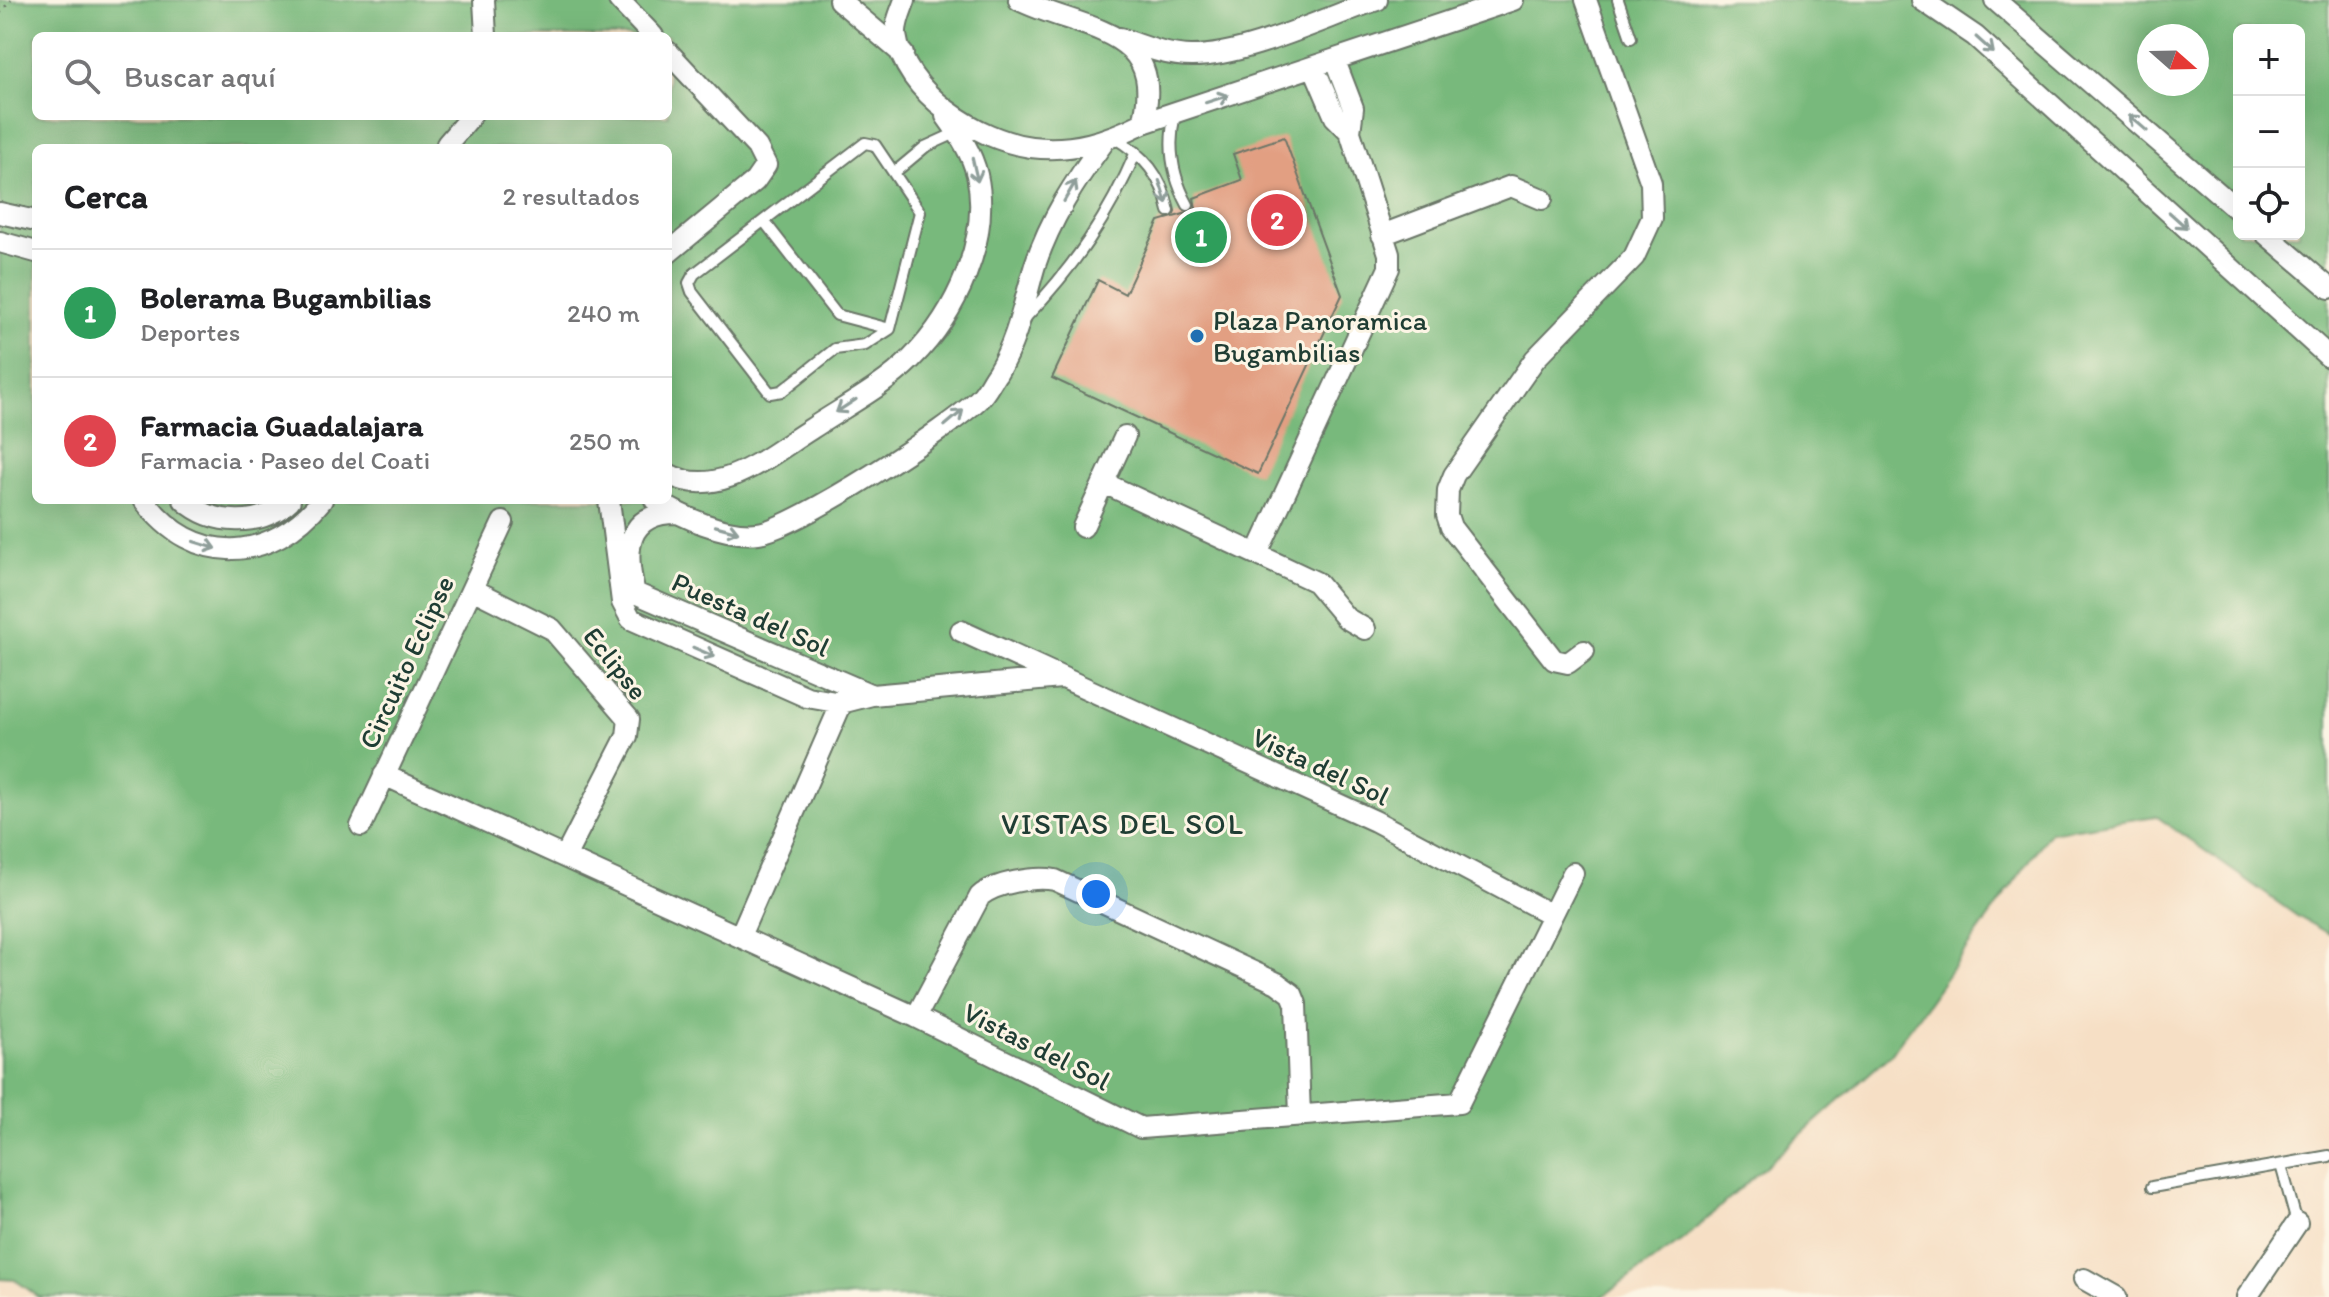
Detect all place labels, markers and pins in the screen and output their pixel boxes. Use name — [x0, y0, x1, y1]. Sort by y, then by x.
pin: 2 — [1251, 190, 1303, 250]
pin: 1 — [1175, 207, 1227, 267]
place label: Plaza Panoramica Bugambilias — [1213, 303, 1428, 369]
marker: Plaza Panoramica Bugambilias — [1188, 327, 1206, 345]

